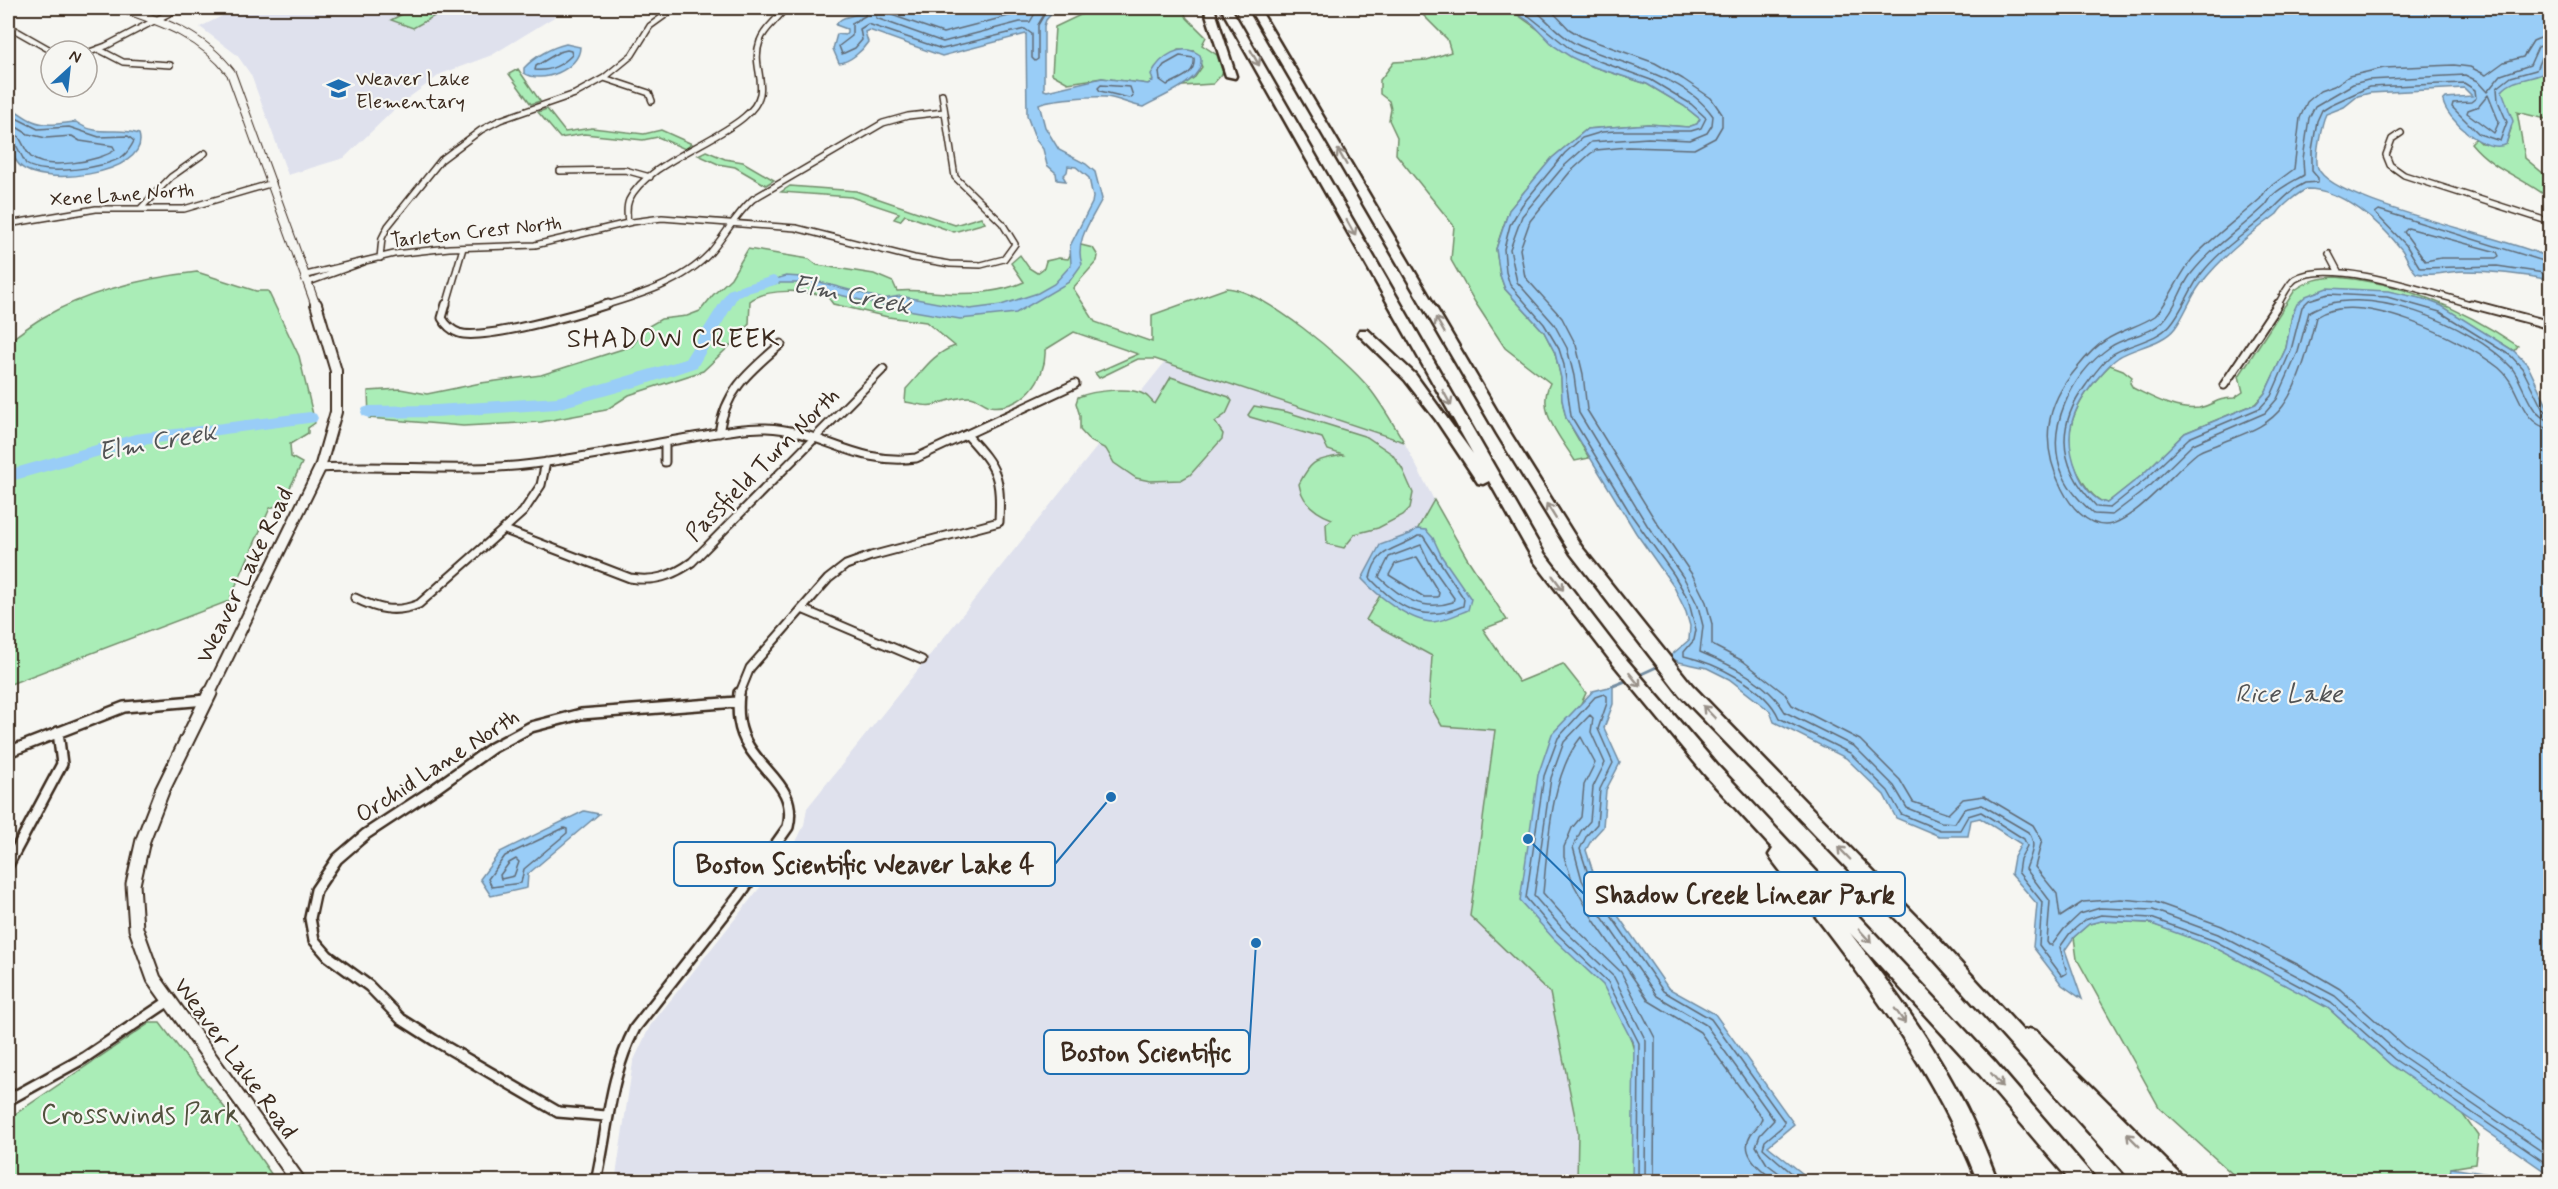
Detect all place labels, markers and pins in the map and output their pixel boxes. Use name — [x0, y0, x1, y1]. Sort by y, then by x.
place label: Weaver Lake Elementary — [356, 66, 470, 116]
school or university icon: Weaver Lake Elementary — [325, 76, 351, 102]
callout: Boston Scientific Weaver Lake 4 — [674, 842, 1055, 886]
callout: Shadow Creek Linear Park — [1584, 872, 1905, 916]
callout: Boston Scientific — [1044, 1030, 1249, 1074]

